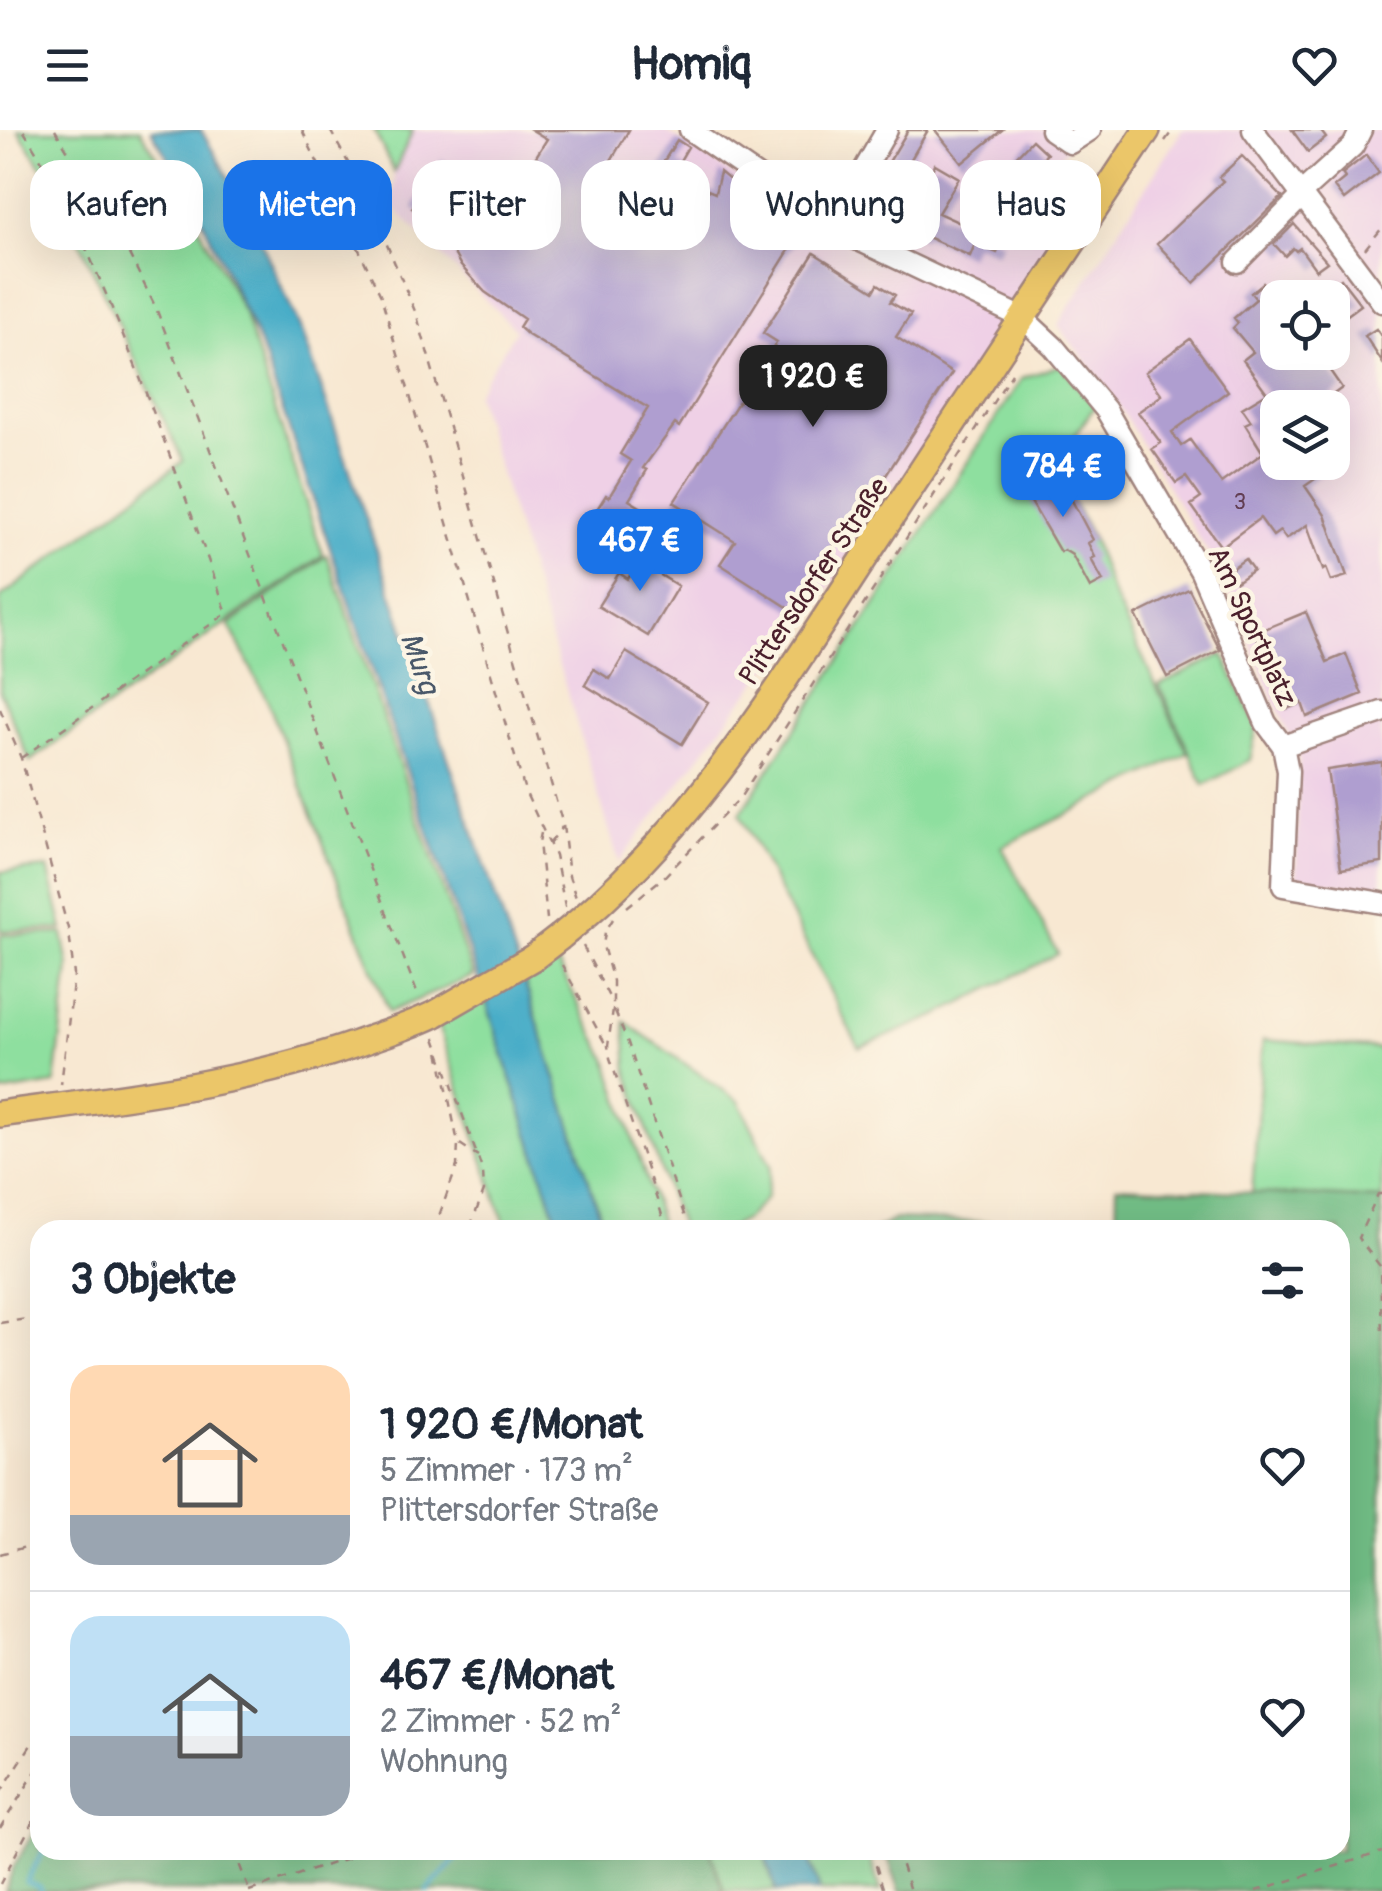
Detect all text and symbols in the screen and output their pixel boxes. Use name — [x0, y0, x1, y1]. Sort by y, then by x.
text: Homiq — [631, 37, 751, 93]
icon: menu — [40, 38, 95, 93]
icon: heart — [1287, 38, 1342, 93]
chip: Kaufen — [30, 160, 203, 250]
chip: Mieten — [223, 160, 392, 250]
chip: Filter — [412, 160, 561, 250]
chip: Neu — [581, 160, 710, 250]
chip: Wohnung — [730, 160, 940, 250]
chip: Haus — [960, 160, 1101, 250]
map controls — [1260, 280, 1350, 480]
button: locate — [1260, 280, 1350, 370]
pin: 1 920 € — [721, 345, 905, 430]
text: 1 920 € — [761, 357, 865, 397]
button: layers — [1260, 390, 1350, 480]
pin: 784 € — [993, 435, 1133, 520]
text: 784 € — [1023, 447, 1103, 487]
street label: Plittersdorfer Straße — [732, 471, 897, 693]
house number: 3 — [1234, 488, 1246, 516]
pin: 467 € — [570, 509, 710, 594]
text: 467 € — [599, 521, 681, 561]
street label: Am Sportplatz — [1199, 541, 1304, 712]
water label: Murg — [392, 628, 448, 701]
icon: filters — [1255, 1253, 1310, 1308]
text: 3 Objekte — [70, 1254, 235, 1306]
text: 1 920 €/Monat — [380, 1399, 643, 1451]
icon: home — [150, 1405, 270, 1525]
icon: heart — [1255, 1438, 1310, 1493]
text: 5 Zimmer · 173 m² — [380, 1451, 633, 1491]
text: Plittersdorfer Straße — [380, 1491, 658, 1531]
text: 467 €/Monat — [380, 1650, 614, 1702]
icon: home — [150, 1656, 270, 1776]
icon: heart — [1255, 1689, 1310, 1744]
text: 2 Zimmer · 52 m² — [380, 1702, 621, 1742]
text: Wohnung — [380, 1742, 508, 1782]

